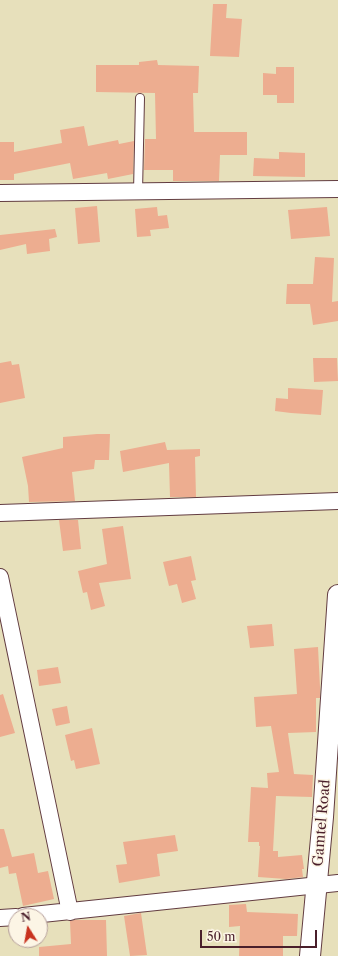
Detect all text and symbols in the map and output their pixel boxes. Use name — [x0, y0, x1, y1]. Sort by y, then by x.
street label: Gamtel Road — [310, 779, 334, 867]
north arrow — [8, 908, 48, 948]
text: N — [20, 909, 32, 925]
scale bar — [202, 922, 319, 948]
text: 50 m — [207, 929, 236, 944]

